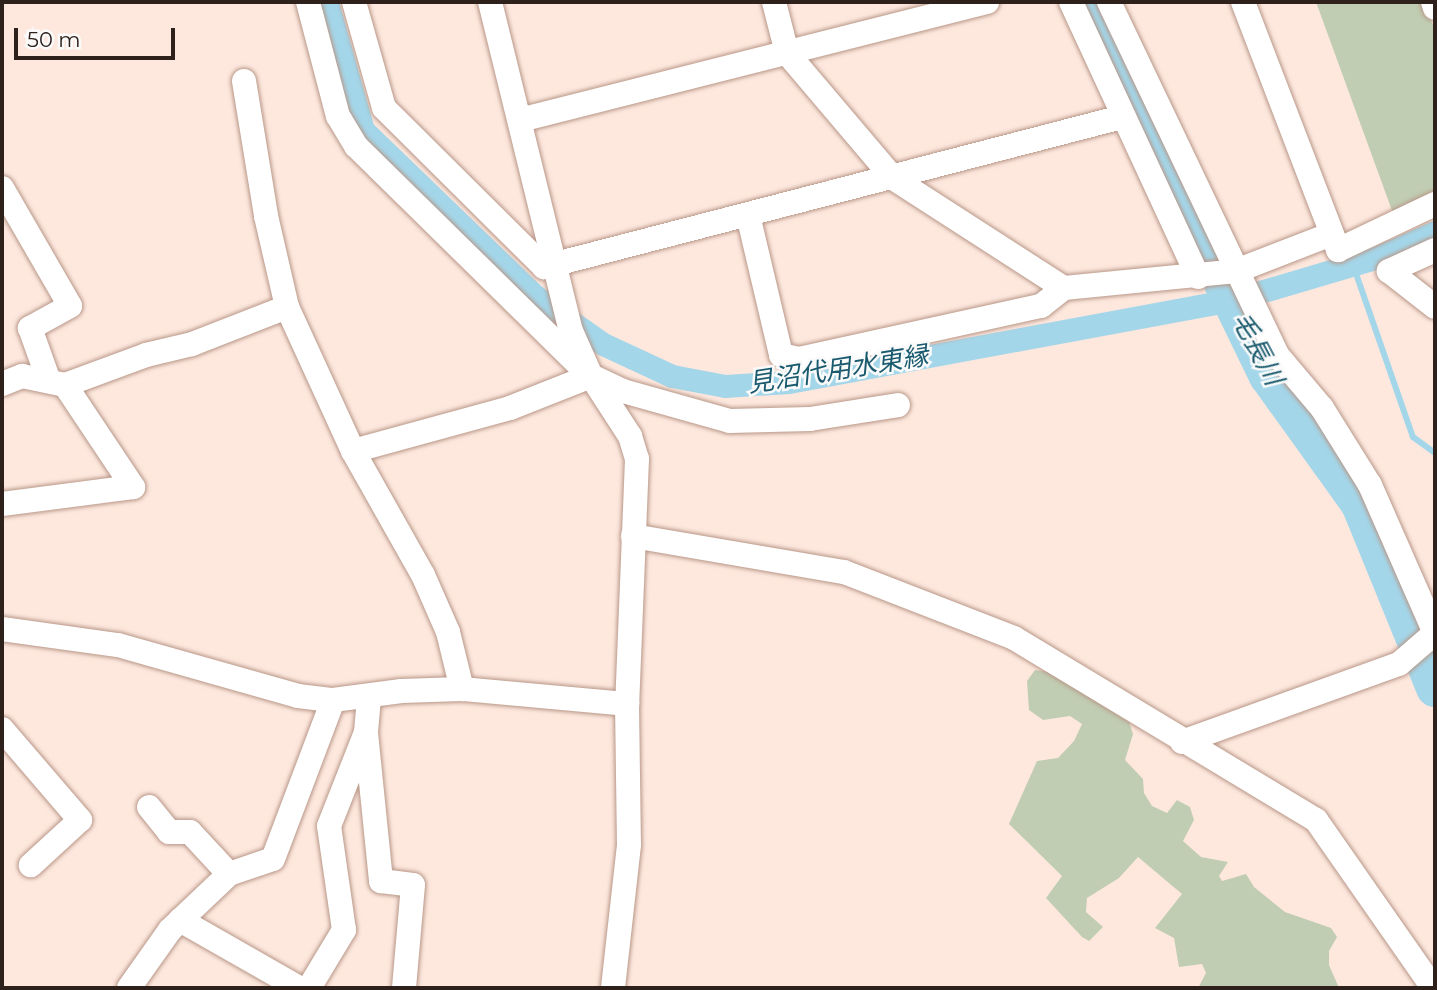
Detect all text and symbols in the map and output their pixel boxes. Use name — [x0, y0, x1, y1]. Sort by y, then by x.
scale bar — [18, 14, 178, 58]
text: 50 m — [27, 27, 81, 52]
water label: 毛長川 — [1225, 307, 1289, 391]
water label: 見沼代用水東縁 — [746, 340, 930, 400]

